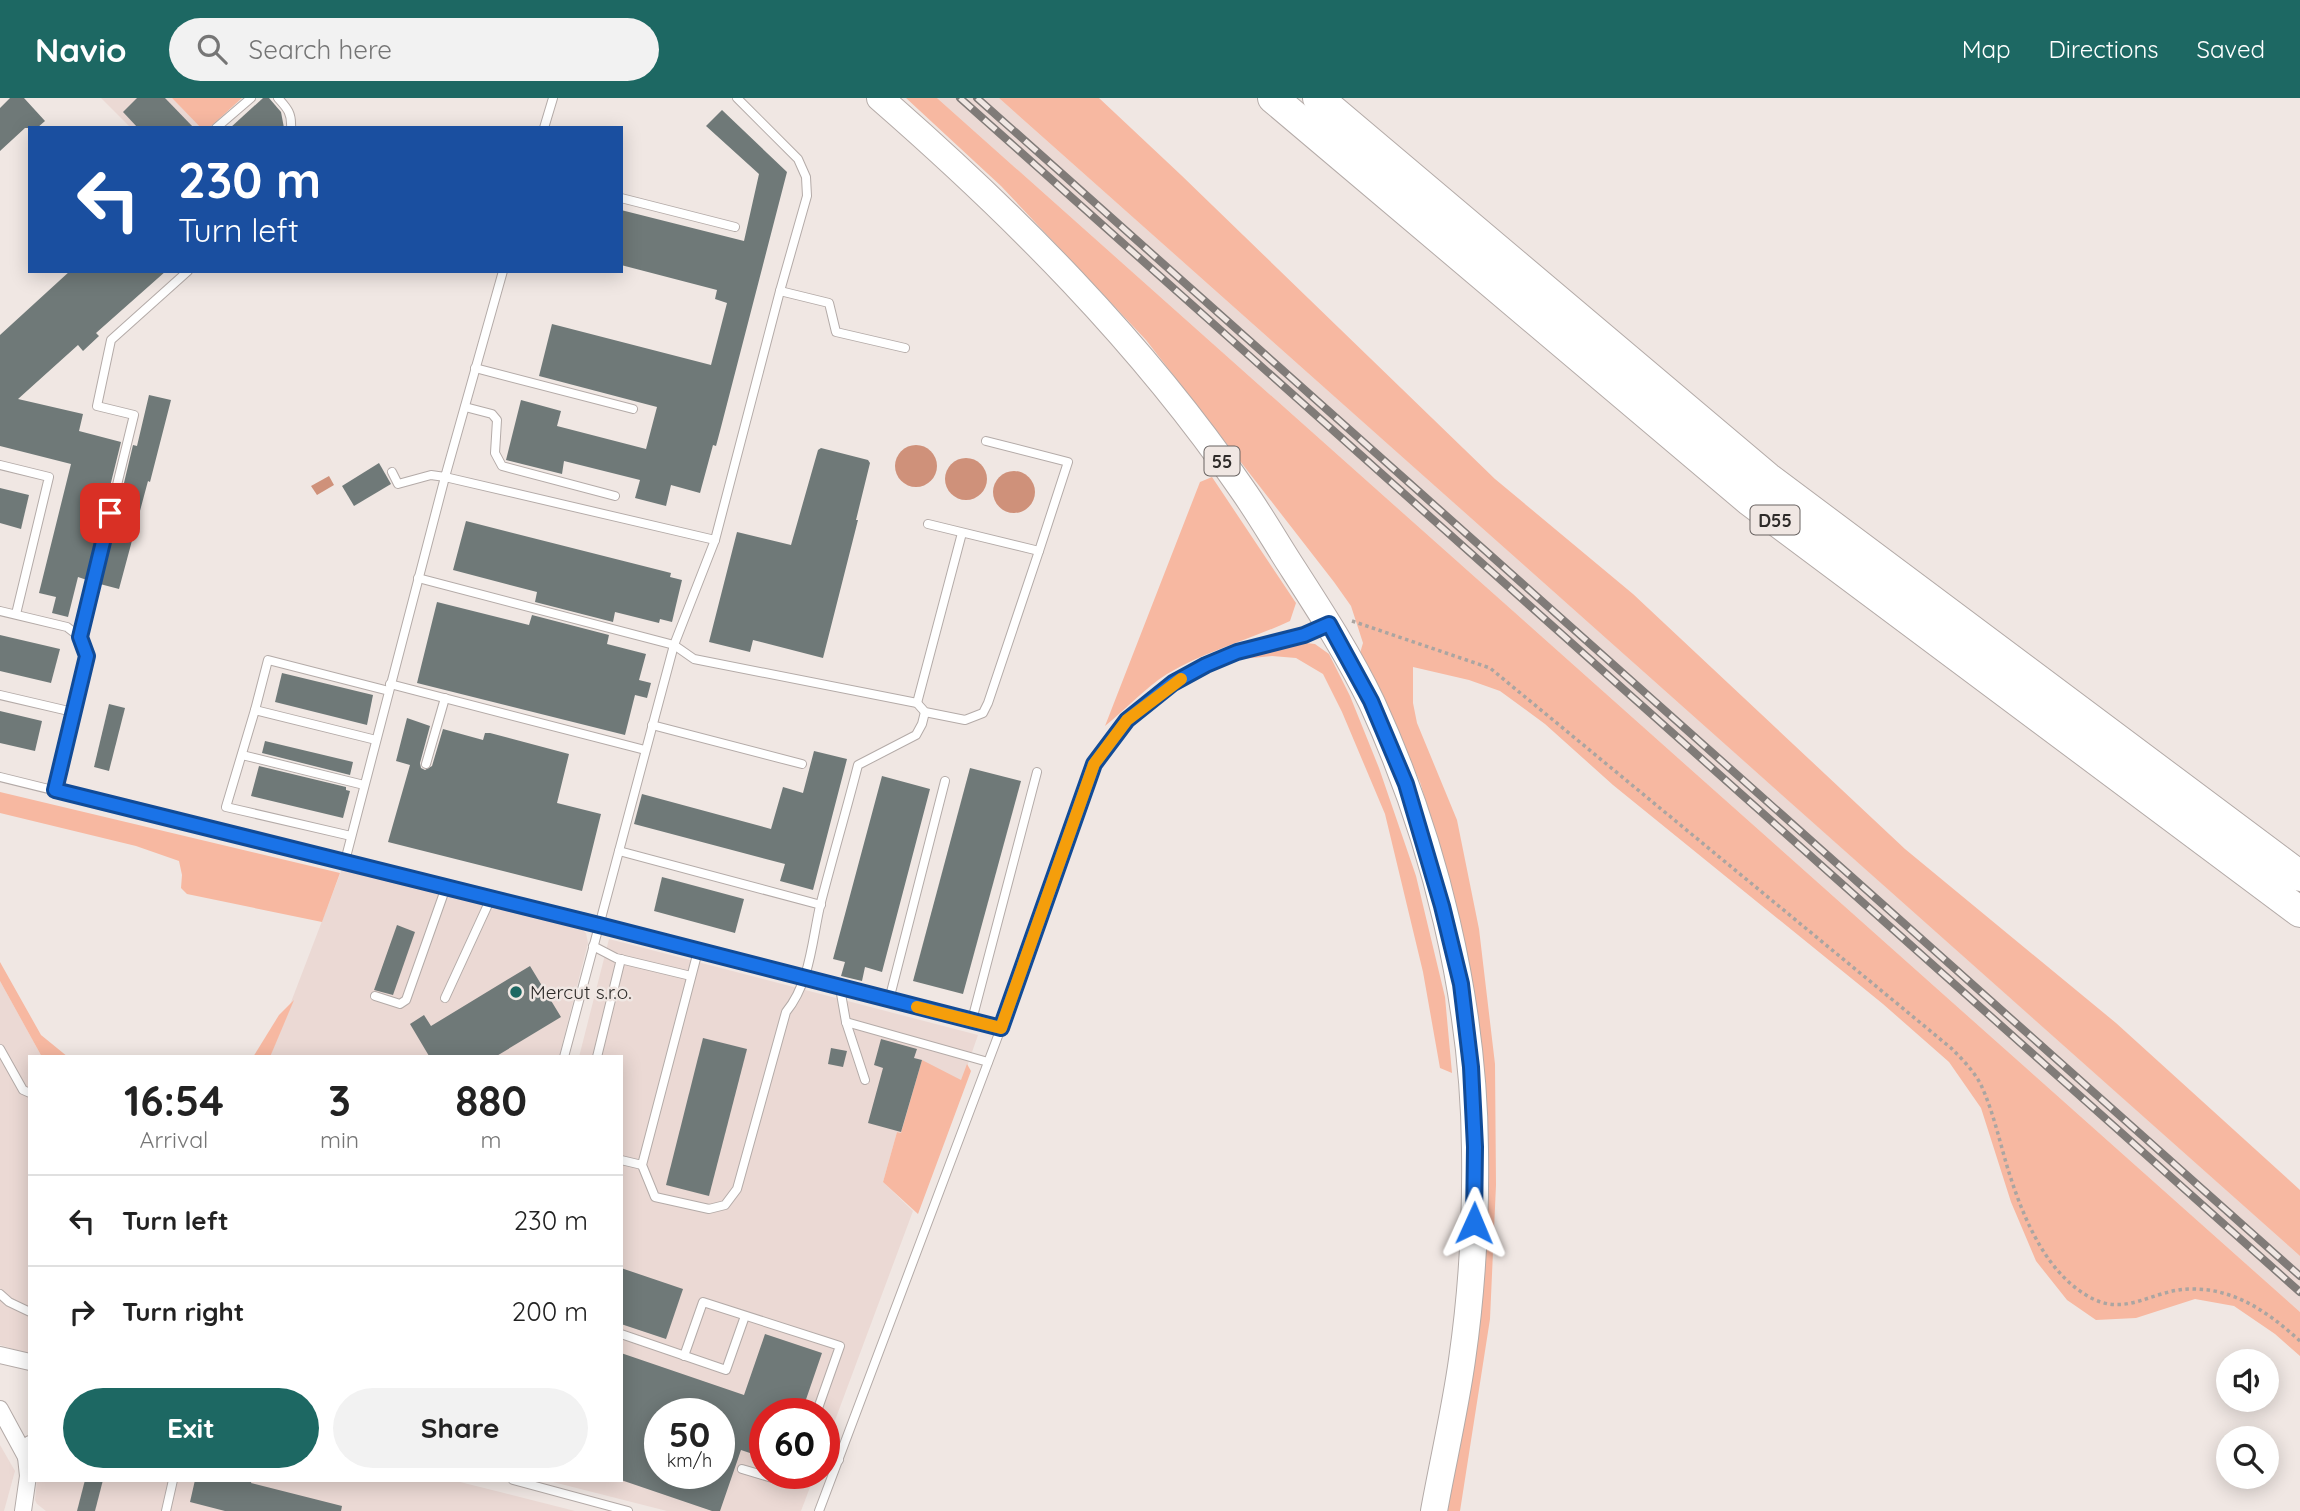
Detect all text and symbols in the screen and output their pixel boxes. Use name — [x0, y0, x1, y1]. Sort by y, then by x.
search box — [169, 18, 659, 81]
text: Navio — [35, 29, 127, 70]
icon: search — [193, 30, 231, 68]
text: Search here — [249, 33, 392, 66]
text: Map — [1962, 34, 2011, 64]
text: Directions — [2049, 34, 2159, 64]
text: Saved — [2197, 34, 2265, 64]
text: 230 m — [178, 149, 321, 210]
icon: left — [63, 154, 154, 245]
text: Turn left — [178, 210, 299, 250]
road number: 55 — [1204, 446, 1240, 475]
pin — [80, 483, 140, 543]
icon: arrive — [91, 494, 129, 532]
road number: D55 — [1750, 506, 1800, 534]
place label: Mercut s.r.o. — [530, 980, 632, 1004]
marker: Mercut s.r.o. — [508, 984, 524, 1000]
text: 16:54 — [124, 1074, 224, 1127]
text: 3 — [328, 1074, 351, 1127]
text: 880 — [455, 1074, 527, 1127]
text: Arrival — [140, 1125, 208, 1154]
text: min — [320, 1125, 359, 1154]
text: m — [481, 1125, 502, 1154]
position arrow — [1437, 1186, 1511, 1260]
icon: left — [63, 1202, 101, 1240]
text: Turn left — [122, 1204, 229, 1237]
text: 230 m — [514, 1204, 588, 1237]
icon: right — [63, 1293, 101, 1331]
text: Turn right — [122, 1295, 244, 1328]
text: 200 m — [512, 1295, 588, 1328]
map controls — [2216, 1349, 2279, 1489]
button: sound — [2216, 1349, 2279, 1412]
button: Exit — [63, 1388, 319, 1468]
button: Share — [333, 1388, 588, 1468]
speed limit sign: 60 — [749, 1398, 840, 1489]
text: 50 — [669, 1412, 710, 1456]
button: search — [2216, 1426, 2279, 1489]
text: km/h — [667, 1449, 712, 1472]

